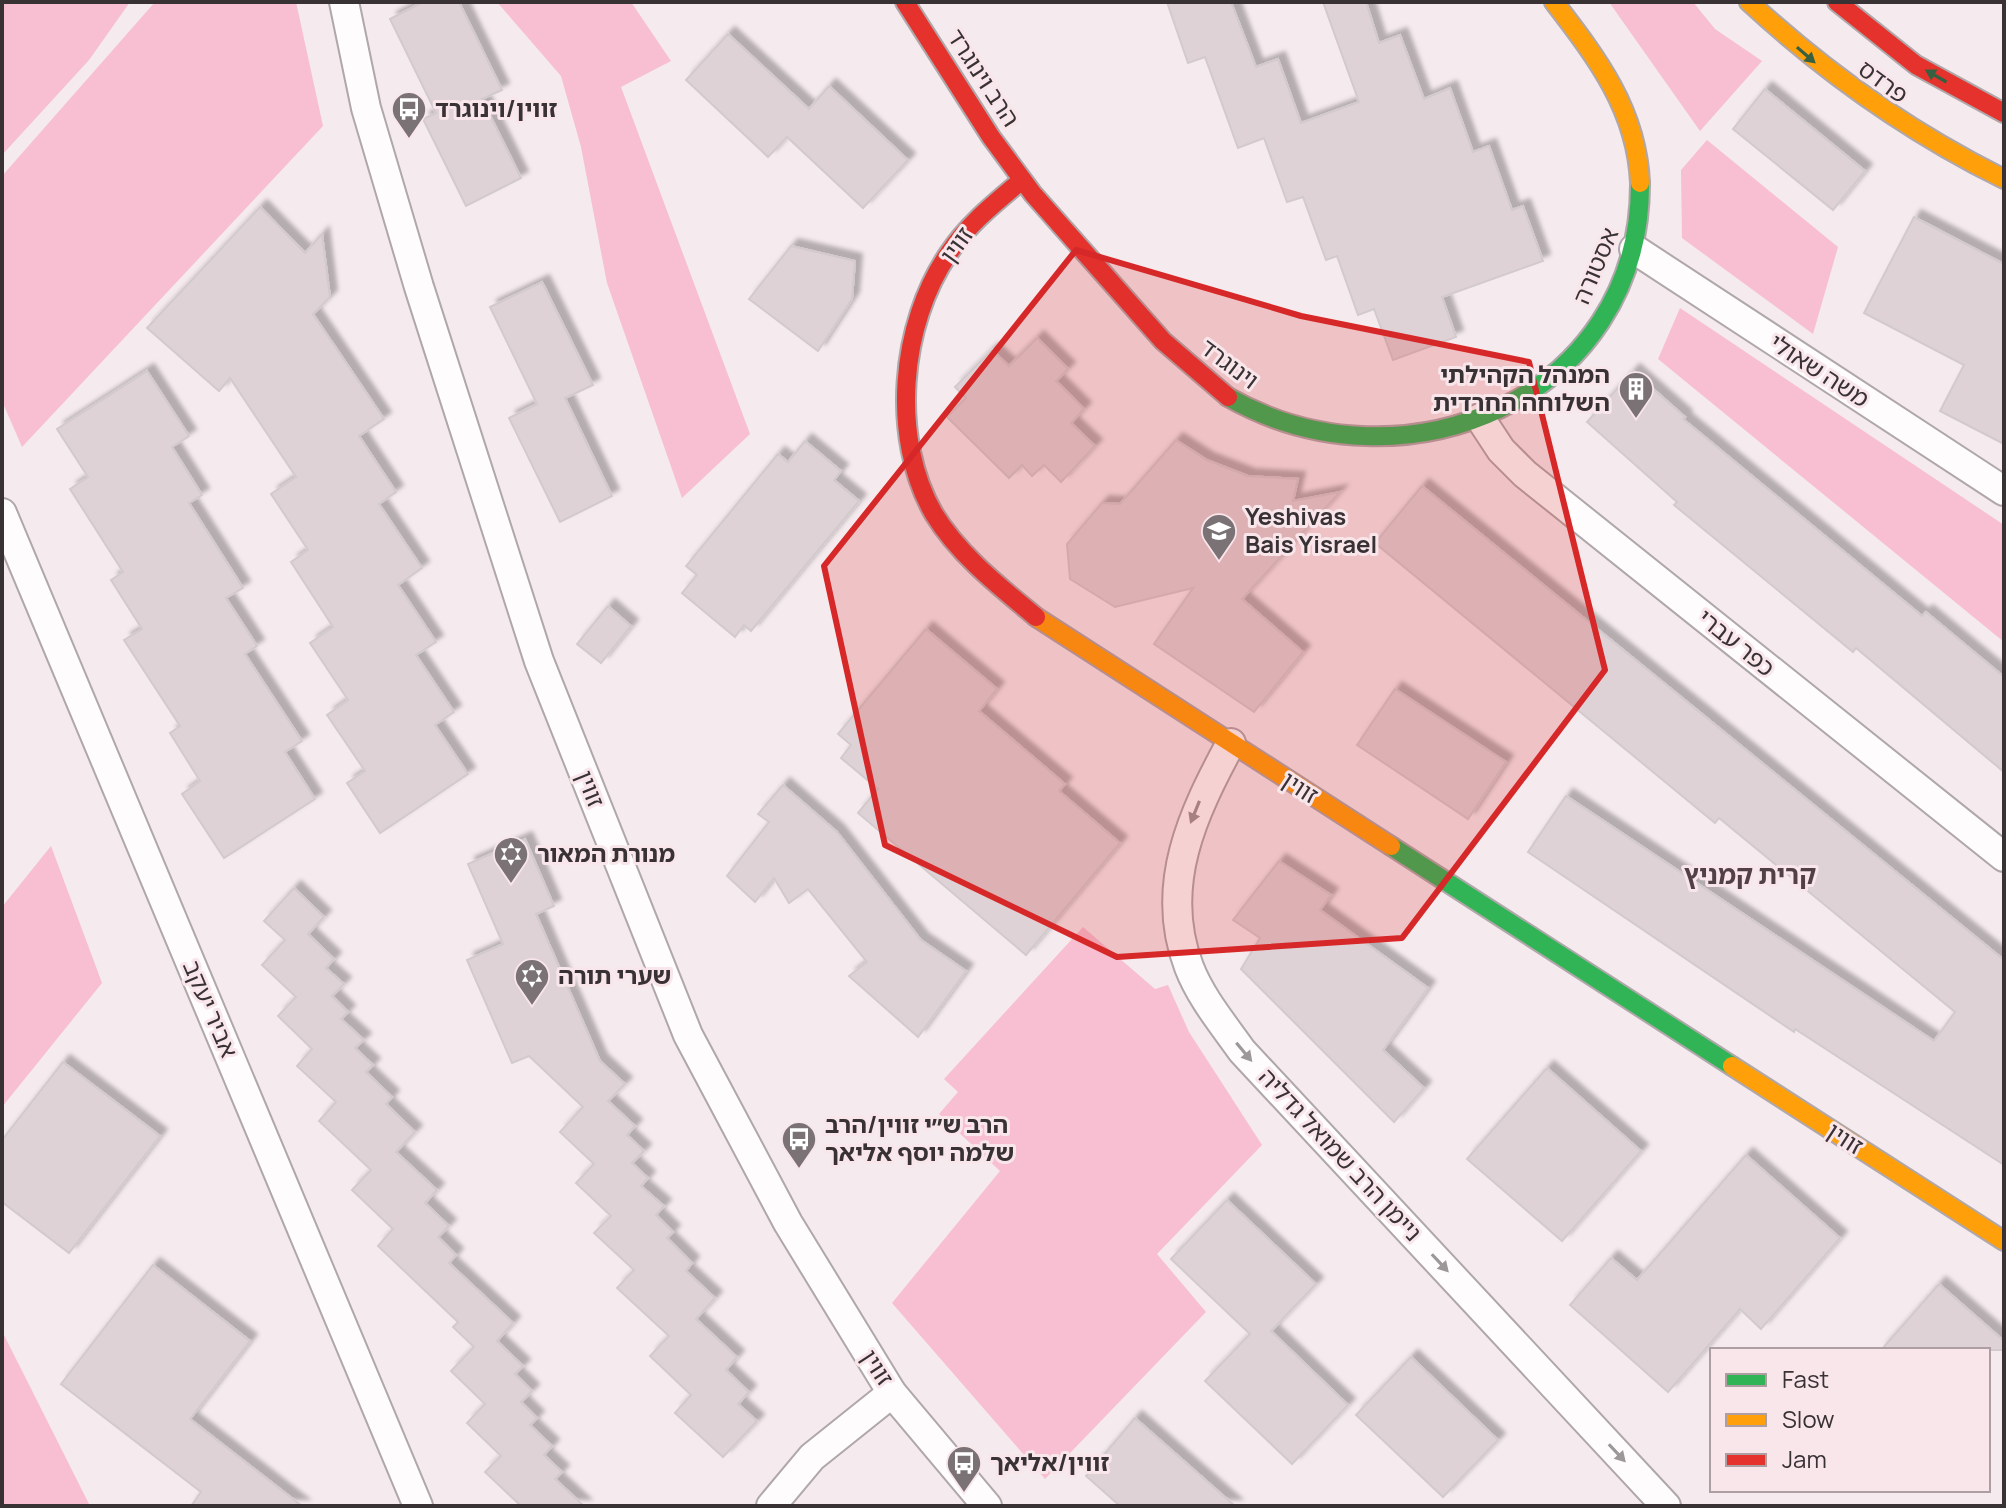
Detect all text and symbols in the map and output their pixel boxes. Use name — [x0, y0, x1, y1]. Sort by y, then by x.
street label: הרב וינוגרד — [940, 22, 1028, 132]
one-way arrow — [1796, 46, 1816, 63]
street label: פרדס — [1852, 51, 1916, 110]
one-way arrow — [1924, 69, 1947, 83]
bus stop icon: זווין/וינוגרד — [390, 90, 428, 140]
place label: זווין/וינוגרד — [435, 91, 558, 124]
street label: זווין — [931, 219, 980, 269]
street label: אסטורה — [1564, 222, 1625, 309]
street label: משה שאולי — [1764, 325, 1876, 414]
street label: וינוגרד — [1194, 330, 1266, 396]
place label: המנהל הקהילתי השלוחה החרדית — [1433, 357, 1610, 418]
building icon: המנהל הקהילתי השלוחה החרדית — [1617, 370, 1655, 420]
place label: Yeshivas Bais Yisrael — [1245, 499, 1377, 560]
school or university icon: Yeshivas Bais Yisrael — [1200, 512, 1238, 562]
street label: כפר עברי — [1691, 601, 1782, 683]
street label: זווין — [1276, 763, 1326, 811]
street label: זווין — [569, 765, 614, 812]
one-way arrow — [1188, 800, 1201, 824]
synagogue icon: מנורת המאור — [492, 835, 530, 885]
place label: מנורת המאור — [537, 836, 675, 869]
district label: קרית קמניץ — [1684, 856, 1816, 892]
street label: אביר יעקב — [176, 955, 247, 1062]
synagogue icon: שערי תורה — [513, 957, 551, 1007]
place label: שערי תורה — [558, 958, 671, 991]
one-way arrow — [1235, 1042, 1252, 1062]
street label: ניימן הרב שמואל גדליה — [1252, 1060, 1430, 1248]
place label: הרב ש״י זווין/הרב שלמה יוסף אליאך — [825, 1107, 1014, 1168]
street label: זווין — [1821, 1114, 1871, 1162]
bus stop icon: הרב ש״י זווין/הרב שלמה יוסף אליאך — [780, 1120, 818, 1170]
one-way arrow — [1431, 1253, 1449, 1272]
street label: זווין — [854, 1343, 902, 1392]
legend — [1710, 1348, 1990, 1492]
text: Fast — [1782, 1362, 1829, 1395]
text: Slow — [1782, 1402, 1835, 1435]
text: Jam — [1782, 1442, 1827, 1475]
bus stop icon: זווין/אליאך — [945, 1444, 983, 1494]
one-way arrow — [1608, 1444, 1626, 1463]
place label: זווין/אליאך — [990, 1445, 1109, 1478]

